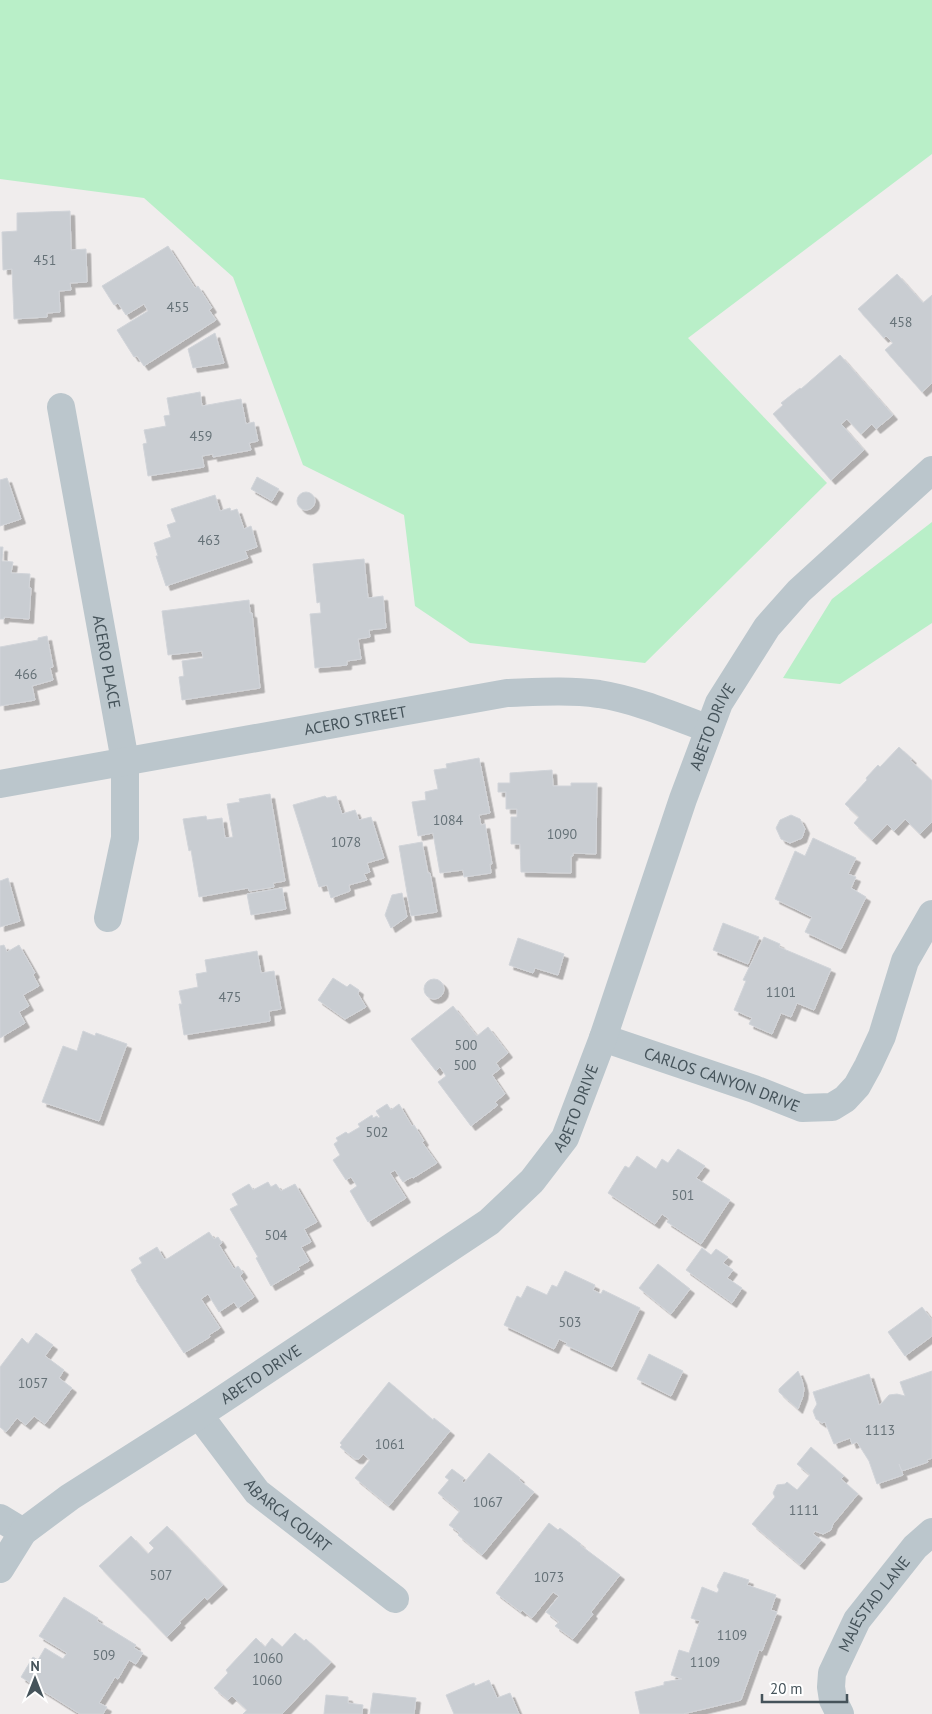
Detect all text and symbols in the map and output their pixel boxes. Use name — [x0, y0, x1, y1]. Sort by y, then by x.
house number: 451 — [34, 251, 56, 269]
house number: 455 — [167, 298, 189, 316]
house number: 458 — [890, 313, 912, 331]
house number: 459 — [190, 427, 212, 445]
house number: 463 — [198, 531, 220, 549]
street label: ACERO PLACE — [89, 613, 125, 710]
house number: 466 — [15, 665, 37, 683]
street label: ABETO DRIVE — [685, 679, 739, 773]
street label: ACERO STREET — [303, 701, 408, 739]
house number: 1084 — [433, 811, 464, 829]
house number: 1090 — [547, 825, 578, 843]
house number: 1078 — [331, 833, 361, 851]
house number: 1101 — [766, 983, 796, 1001]
house number: 475 — [219, 988, 241, 1006]
house number: 500 — [455, 1036, 478, 1054]
street label: CARLOS CANYON DRIVE — [641, 1043, 803, 1116]
house number: 500 — [454, 1056, 477, 1074]
street label: ABETO DRIVE — [548, 1061, 602, 1156]
house number: 502 — [366, 1123, 388, 1141]
house number: 501 — [672, 1186, 694, 1204]
house number: 504 — [265, 1226, 288, 1244]
house number: 503 — [559, 1313, 581, 1331]
street label: ABETO DRIVE — [216, 1340, 305, 1408]
house number: 1057 — [18, 1374, 48, 1392]
house number: 1113 — [865, 1421, 895, 1439]
house number: 1061 — [375, 1435, 405, 1453]
street label: ABARCA COURT — [240, 1474, 336, 1556]
house number: 1067 — [473, 1493, 503, 1511]
house number: 1111 — [789, 1501, 819, 1519]
street label: MAJESTAD LANE — [834, 1552, 914, 1655]
house number: 507 — [150, 1566, 172, 1584]
house number: 1073 — [534, 1568, 564, 1586]
house number: 1109 — [717, 1626, 747, 1644]
house number: 509 — [93, 1646, 115, 1664]
house number: 1060 — [253, 1649, 284, 1667]
house number: 1109 — [690, 1653, 720, 1671]
north arrow — [10, 1654, 60, 1704]
text: N — [30, 1657, 40, 1675]
house number: 1060 — [252, 1671, 283, 1689]
scale bar — [762, 1672, 847, 1704]
text: 20 m — [770, 1679, 803, 1698]

